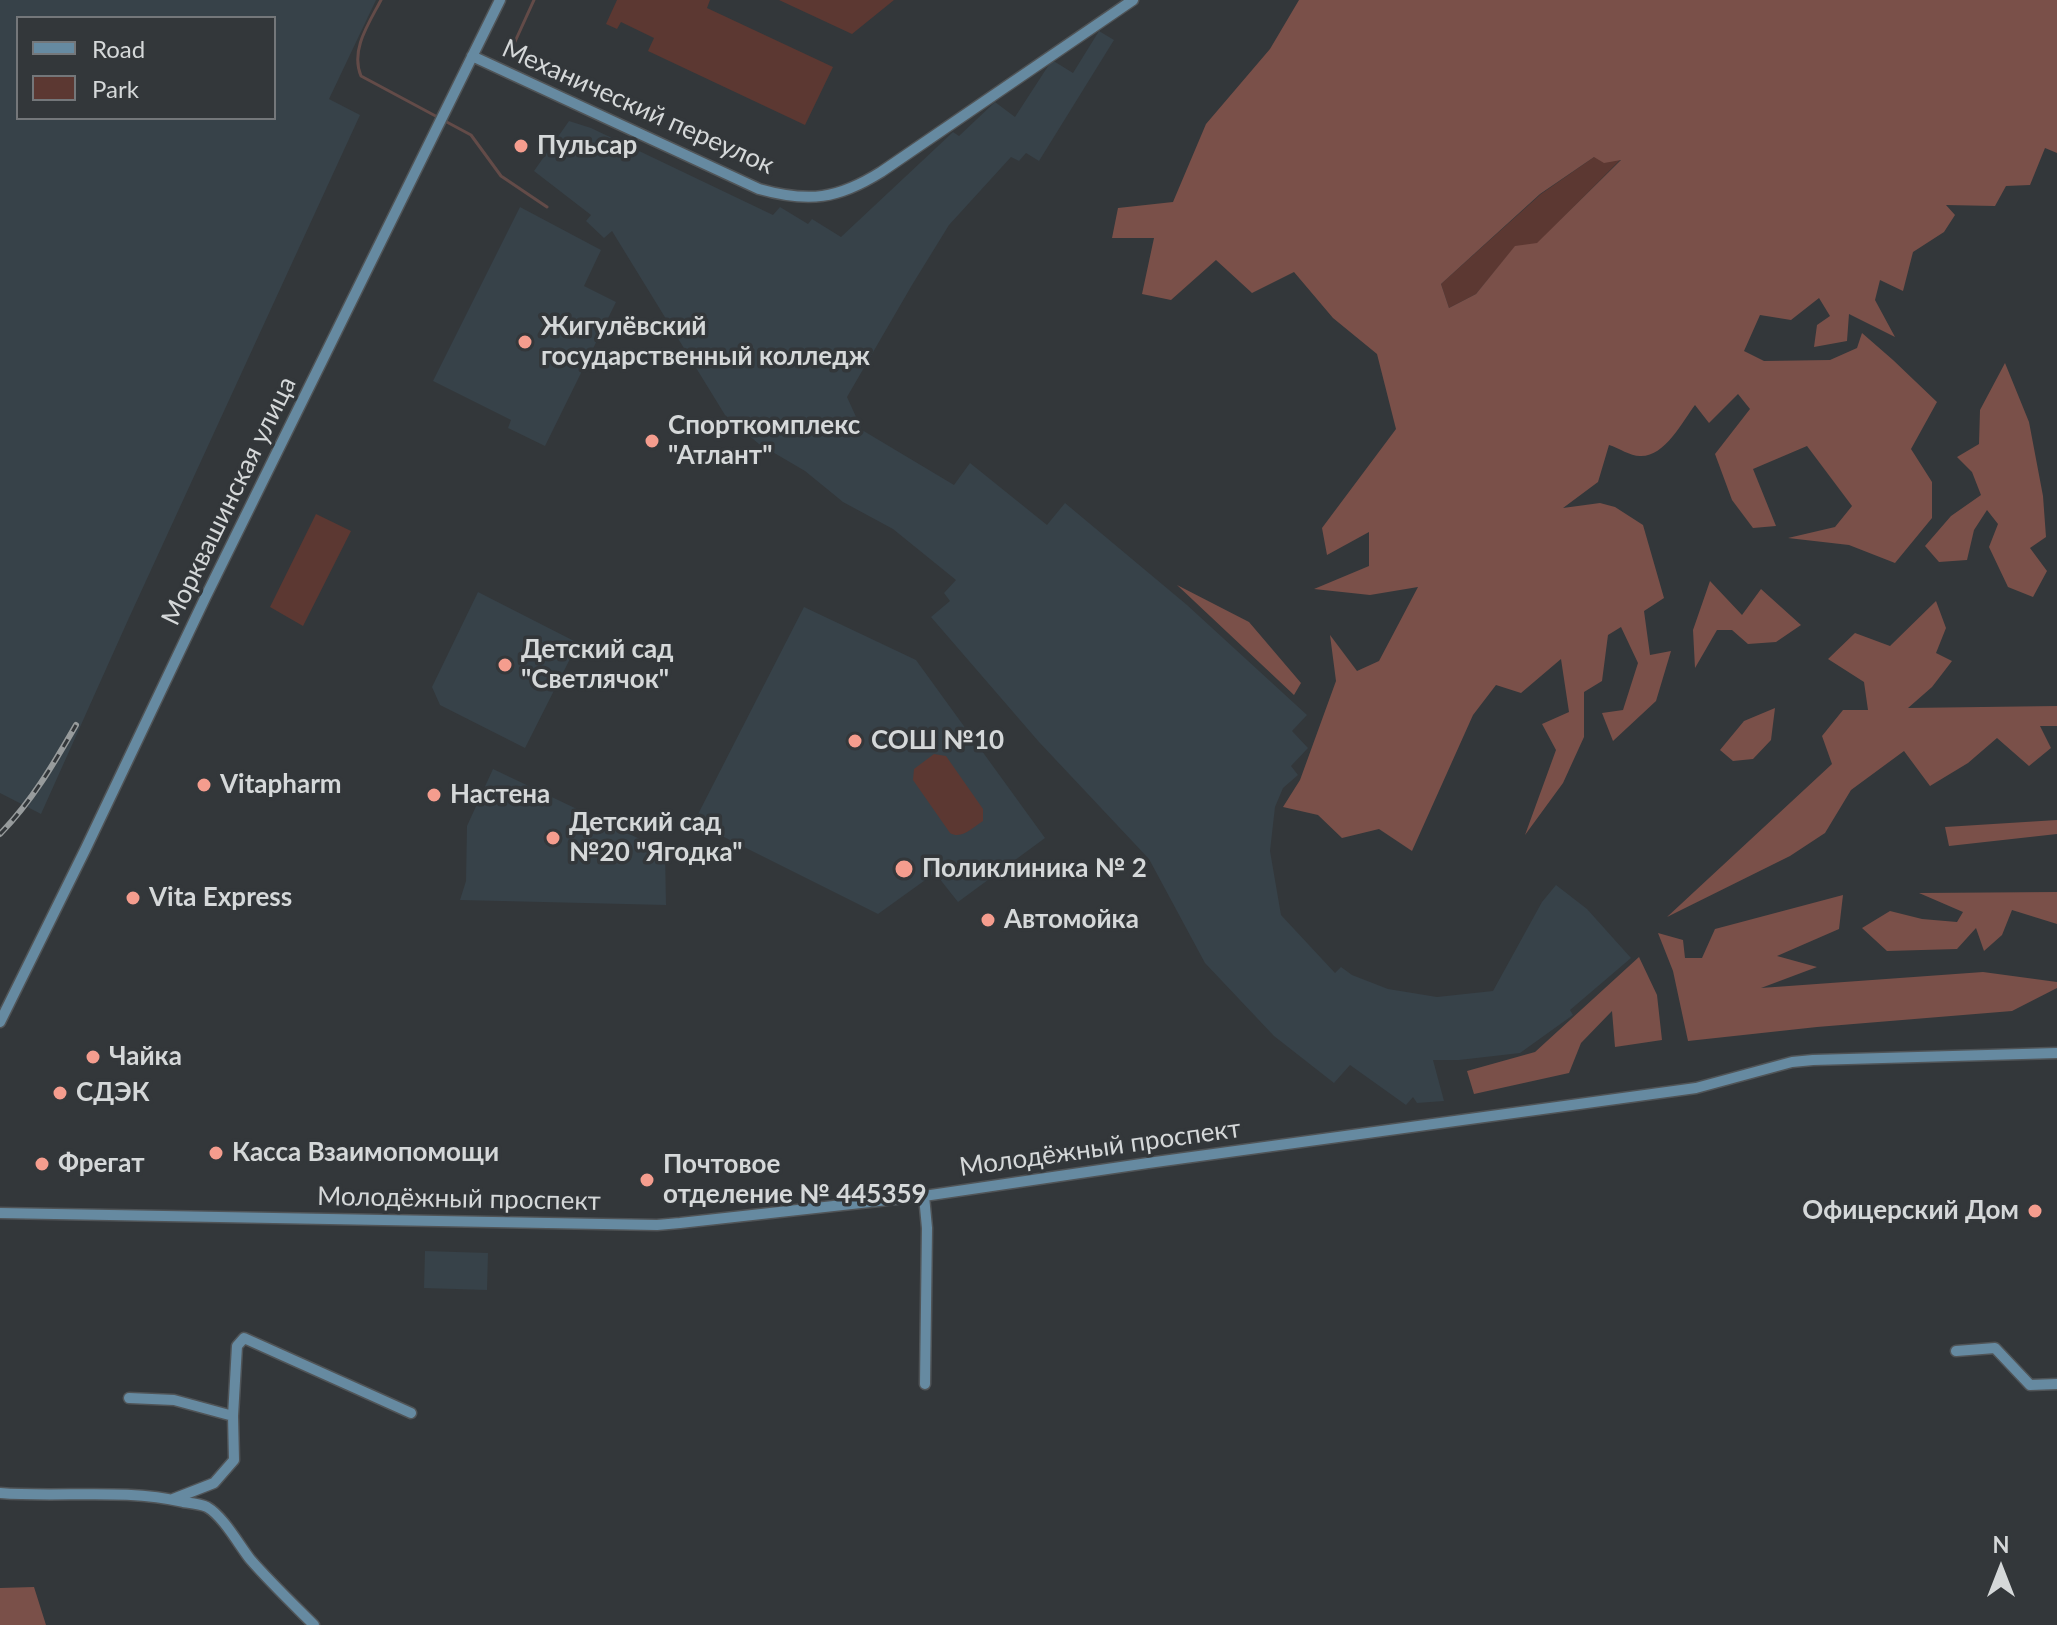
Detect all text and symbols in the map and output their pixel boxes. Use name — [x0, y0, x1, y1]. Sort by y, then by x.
legend — [16, 16, 276, 120]
street label: Механический переулок — [497, 33, 779, 181]
text: Road — [92, 34, 145, 63]
text: Park — [92, 74, 139, 103]
place label: Пульсар — [537, 130, 637, 162]
marker: Пульсар — [512, 137, 530, 155]
place label: Жигулёвский государственный колледж — [541, 311, 870, 372]
marker: Жигулёвский государственный колледж — [516, 333, 534, 351]
street label: Морквашинская улица — [155, 372, 303, 630]
place label: Спорткомплекс "Атлант" — [668, 410, 860, 472]
marker: Спорткомплекс "Атлант" — [643, 432, 661, 450]
place label: Детский сад "Светлячок" — [521, 634, 674, 696]
marker: Детский сад "Светлячок" — [496, 656, 514, 674]
place label: СОШ №10 — [871, 725, 1004, 757]
marker: СОШ №10 — [846, 732, 864, 750]
place label: Vitapharm — [220, 769, 342, 801]
marker: Vitapharm — [195, 776, 213, 794]
place label: Настена — [450, 779, 550, 811]
marker: Настена — [425, 786, 443, 804]
place label: Детский сад №20 "Ягодка" — [569, 807, 743, 868]
marker: Детский сад №20 "Ягодка" — [544, 829, 562, 847]
place label: Поликлиника № 2 — [922, 853, 1147, 885]
marker: Поликлиника № 2 — [893, 858, 915, 880]
place label: Vita Express — [149, 882, 292, 914]
marker: Vita Express — [124, 889, 142, 907]
place label: Автомойка — [1004, 904, 1139, 936]
marker: Автомойка — [979, 911, 997, 929]
place label: Чайка — [109, 1041, 182, 1073]
marker: Чайка — [84, 1048, 102, 1066]
place label: СДЭК — [76, 1077, 150, 1109]
marker: СДЭК — [51, 1084, 69, 1102]
street label: Молодёжный проспект — [957, 1113, 1243, 1183]
place label: Касса Взаимопомощи — [232, 1137, 499, 1169]
marker: Касса Взаимопомощи — [207, 1144, 225, 1162]
place label: Фрегат — [58, 1148, 145, 1180]
place label: Почтовое отделение № 445359 — [663, 1149, 927, 1210]
marker: Фрегат — [33, 1155, 51, 1173]
marker: Почтовое отделение № 445359 — [638, 1171, 656, 1189]
street label: Молодёжный проспект — [317, 1181, 601, 1217]
place label: Офицерский Дом — [1802, 1195, 2019, 1227]
marker: Офицерский Дом — [2026, 1202, 2044, 1220]
north arrow — [1961, 1529, 2041, 1609]
text: N — [1993, 1531, 2009, 1558]

